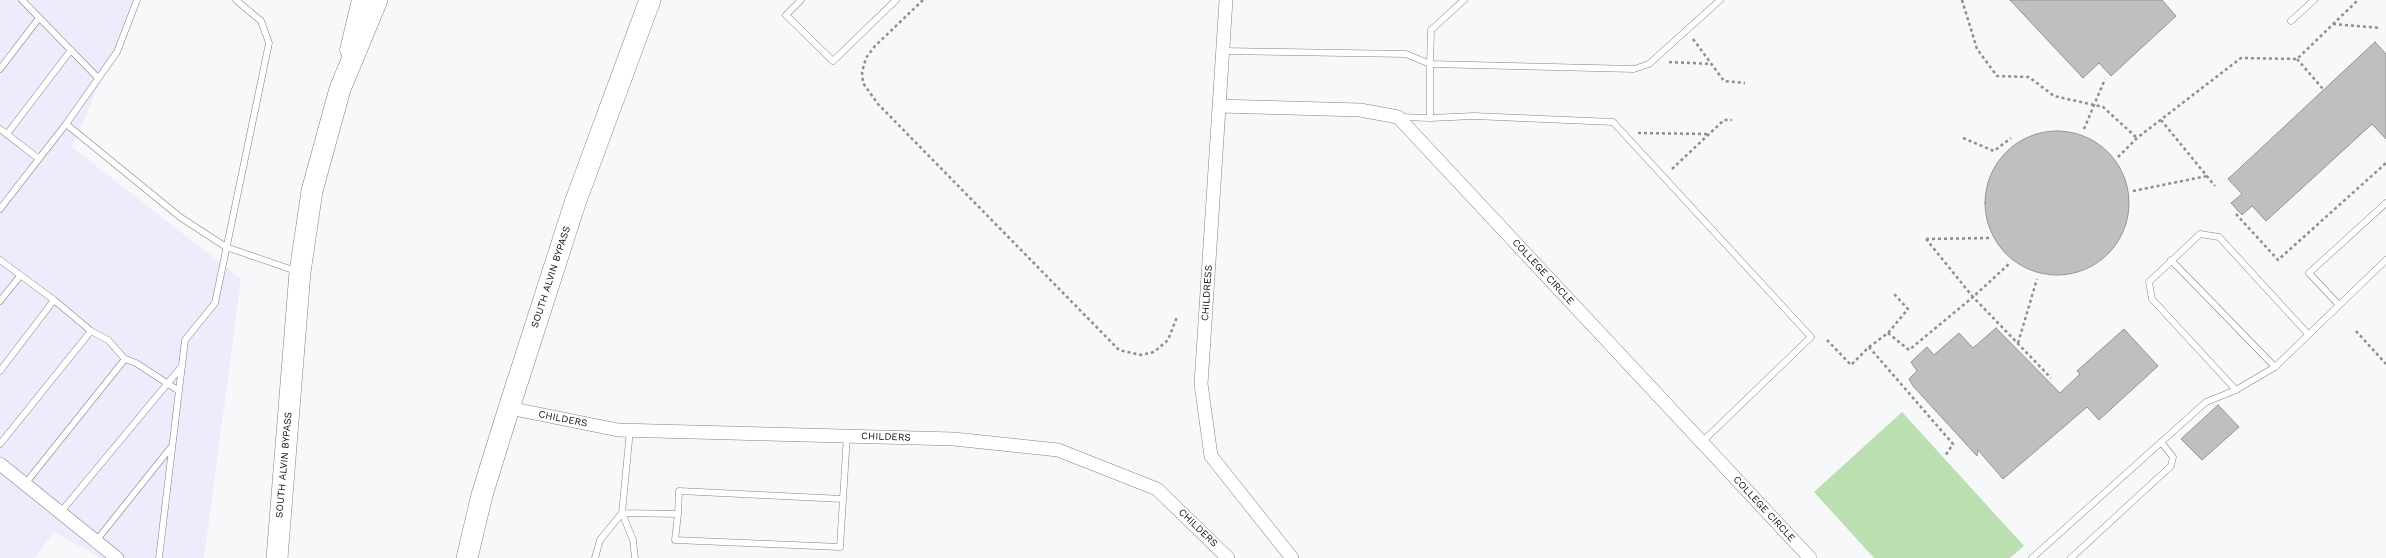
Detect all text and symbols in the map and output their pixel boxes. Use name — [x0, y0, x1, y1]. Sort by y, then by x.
street label: SOUTH ALVIN BYPASS — [529, 225, 573, 329]
street label: COLLEGE CIRCLE — [1510, 237, 1576, 307]
street label: CHILDRESS — [1199, 265, 1215, 321]
street label: CHILDERS — [537, 408, 589, 430]
street label: SOUTH ALVIN BYPASS — [273, 412, 295, 518]
street label: CHILDERS — [861, 430, 911, 444]
street label: COLLEGE CIRCLE — [1731, 474, 1797, 544]
street label: CHILDERS — [1176, 506, 1220, 550]

